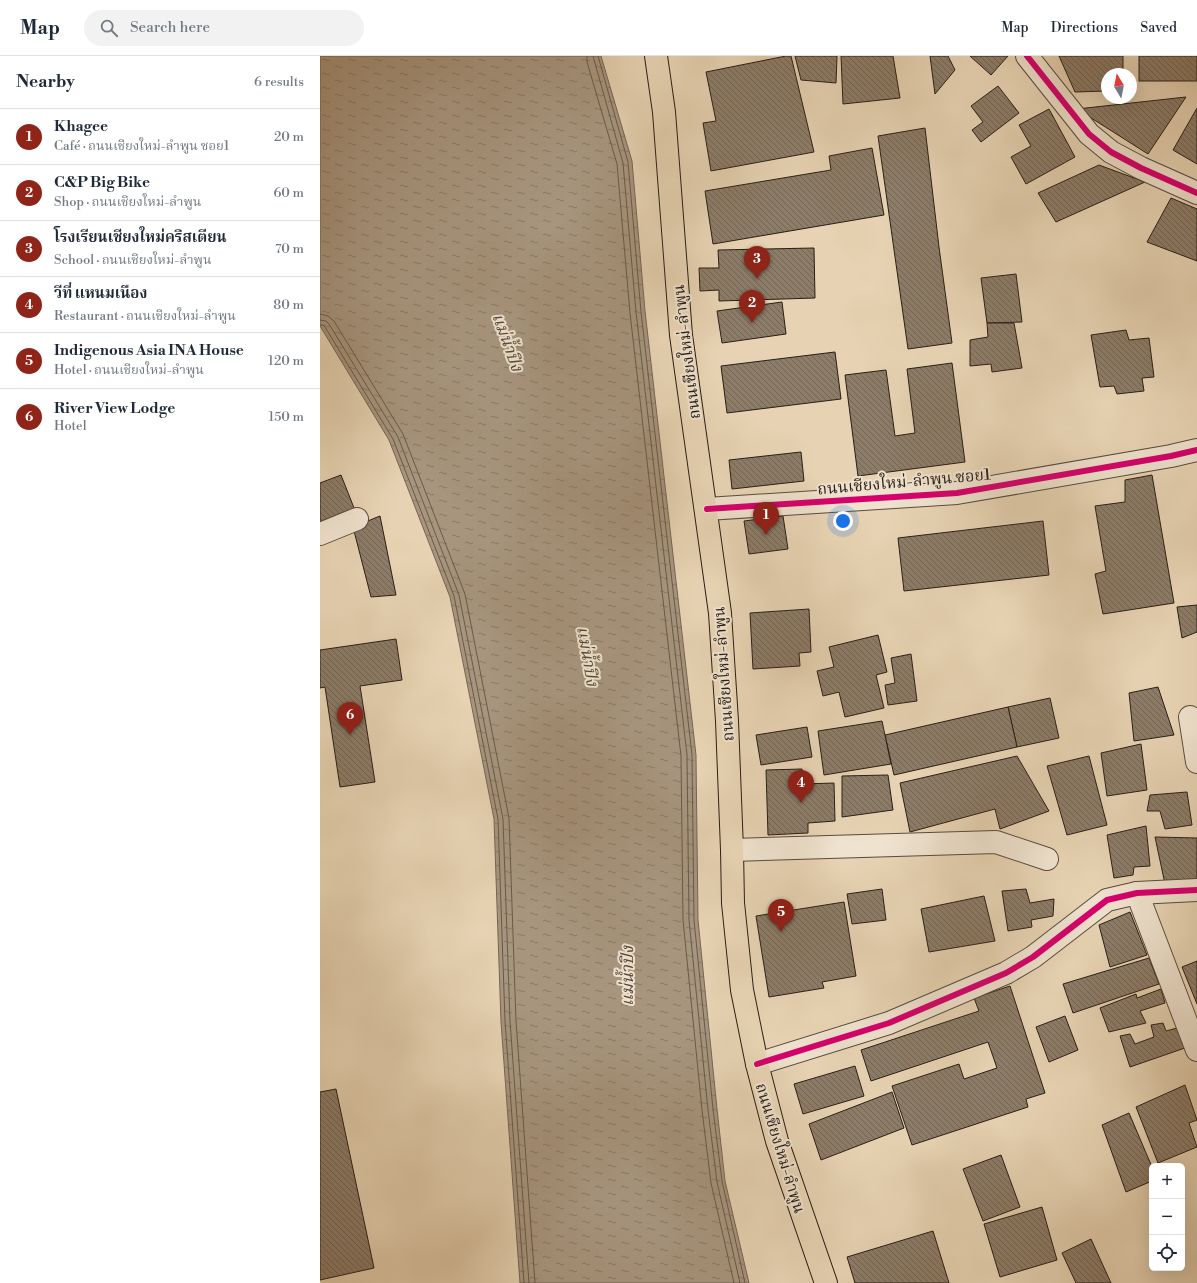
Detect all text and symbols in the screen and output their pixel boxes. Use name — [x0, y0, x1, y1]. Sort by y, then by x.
search box — [84, 10, 364, 46]
text: Map — [20, 16, 60, 40]
icon: search — [98, 17, 120, 39]
text: Search here — [130, 18, 210, 37]
text: Map — [1001, 19, 1029, 37]
text: Directions — [1051, 19, 1118, 37]
text: Saved — [1140, 19, 1177, 37]
north arrow — [1101, 68, 1137, 104]
text: Nearby — [16, 71, 75, 93]
text: 6 results — [254, 74, 304, 90]
text: Khagee — [54, 117, 108, 136]
text: 1 — [26, 129, 32, 145]
text: 20 m — [274, 129, 304, 145]
text: Café · ถนนเชียงใหม่-ลำพูน ซอย1 — [54, 138, 229, 154]
text: C&P Big Bike — [54, 173, 150, 192]
text: 2 — [25, 185, 33, 201]
text: 60 m — [273, 185, 304, 201]
text: Shop · ถนนเชียงใหม่-ลำพูน — [54, 194, 201, 210]
text: โรงเรียนเชียงใหม่คริสเตียน — [54, 228, 227, 247]
text: 3 — [25, 241, 33, 257]
text: 70 m — [275, 241, 304, 257]
pin: 3 — [744, 246, 770, 279]
text: School · ถนนเชียงใหม่-ลำพูน — [54, 252, 212, 268]
text: วีที่ แหนมเนือง — [54, 284, 147, 303]
street label: ถนนเชียงใหม่-ลำพูน — [668, 284, 705, 420]
pin: 2 — [739, 290, 765, 323]
text: 4 — [25, 297, 33, 313]
text: 80 m — [273, 297, 304, 313]
text: Restaurant · ถนนเชียงใหม่-ลำพูน — [54, 308, 236, 324]
water label: แม่น้ำปิง — [486, 310, 530, 376]
text: Indigenous Asia INA House — [54, 341, 244, 360]
text: 5 — [25, 353, 33, 369]
text: 120 m — [268, 353, 304, 369]
text: Hotel · ถนนเชียงใหม่-ลำพูน — [54, 362, 204, 378]
text: River View Lodge — [54, 399, 175, 418]
text: 6 — [25, 409, 33, 425]
text: 150 m — [269, 409, 304, 425]
text: Hotel — [54, 418, 87, 434]
street label: ถนนเชียงใหม่-ลำพูน ซอย1 — [816, 463, 992, 500]
pin: 1 — [753, 502, 779, 535]
your location — [833, 511, 853, 531]
street label: ถนนเชียงใหม่-ลำพูน — [708, 606, 739, 742]
water label: แม่น้ำปิง — [571, 624, 605, 689]
pin: 6 — [337, 702, 363, 735]
pin: 4 — [788, 770, 814, 803]
pin: 5 — [768, 899, 794, 932]
water label: แม่น้ำปิง — [615, 944, 639, 1006]
street label: ถนนเชียงใหม่-ลำพูน — [751, 1080, 810, 1216]
map controls — [1149, 1163, 1185, 1271]
button: + — [1149, 1163, 1185, 1199]
button: − — [1149, 1199, 1185, 1235]
button: locate — [1149, 1235, 1185, 1271]

